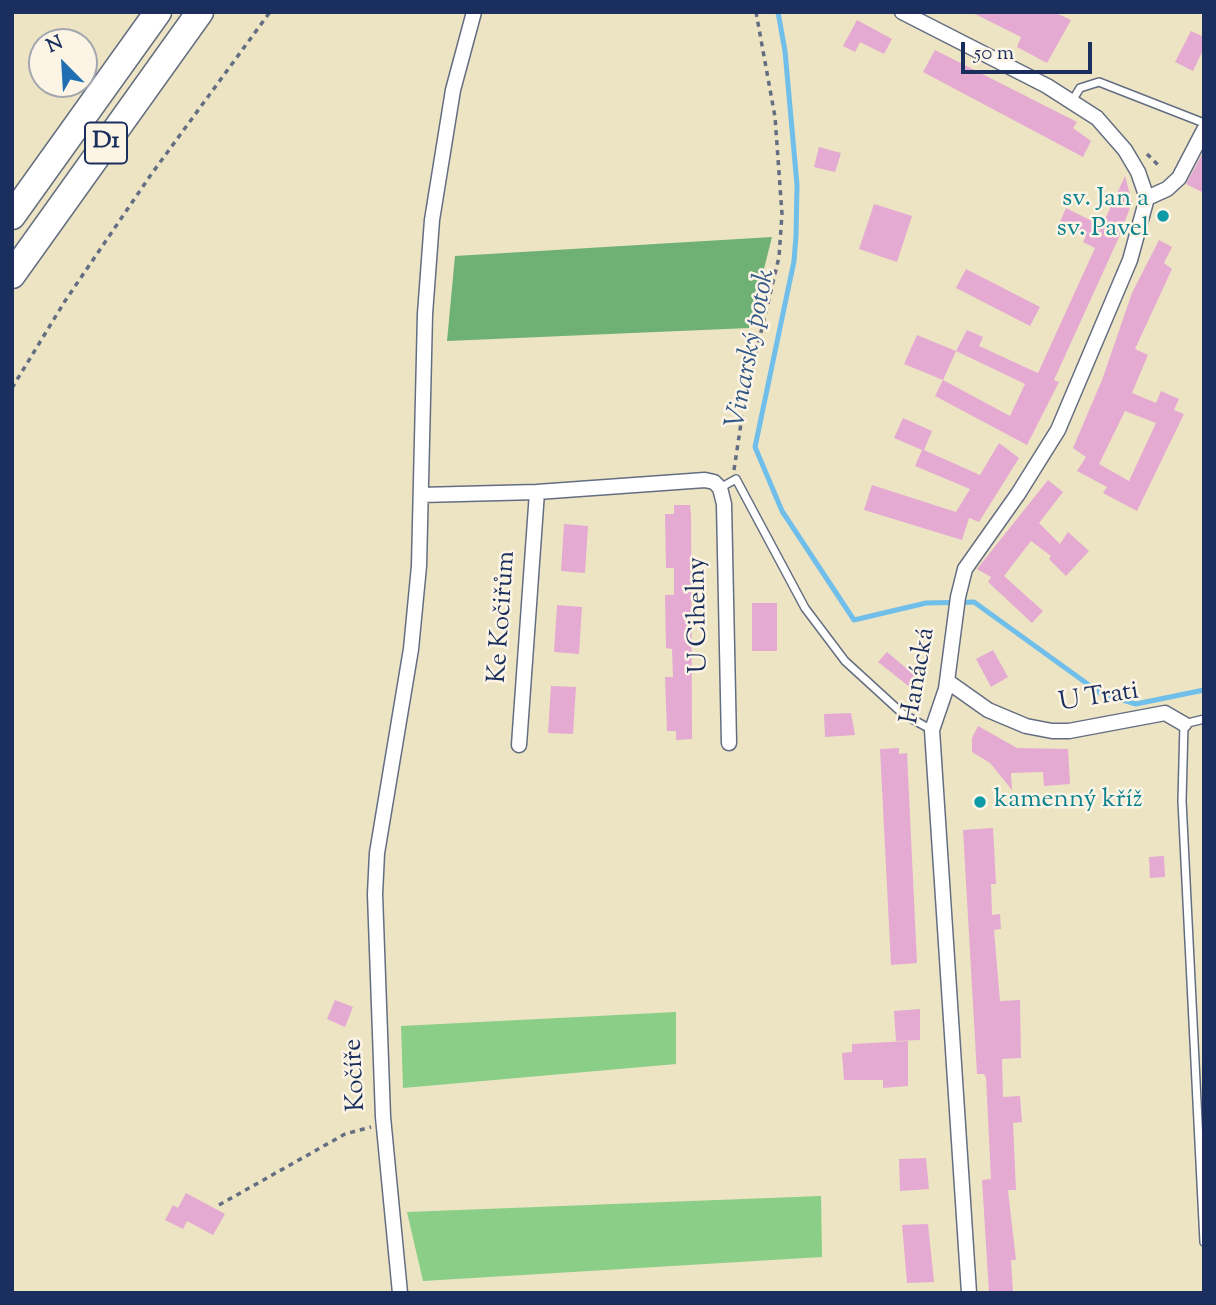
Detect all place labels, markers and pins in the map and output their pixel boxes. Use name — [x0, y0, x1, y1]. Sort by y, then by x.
place label: sv. Jan a sv. Pavel — [1056, 185, 1149, 246]
marker: sv. Jan a sv. Pavel — [1155, 208, 1171, 224]
place label: kamenný kříž — [994, 786, 1143, 818]
marker: kamenný kříž — [972, 794, 988, 810]

